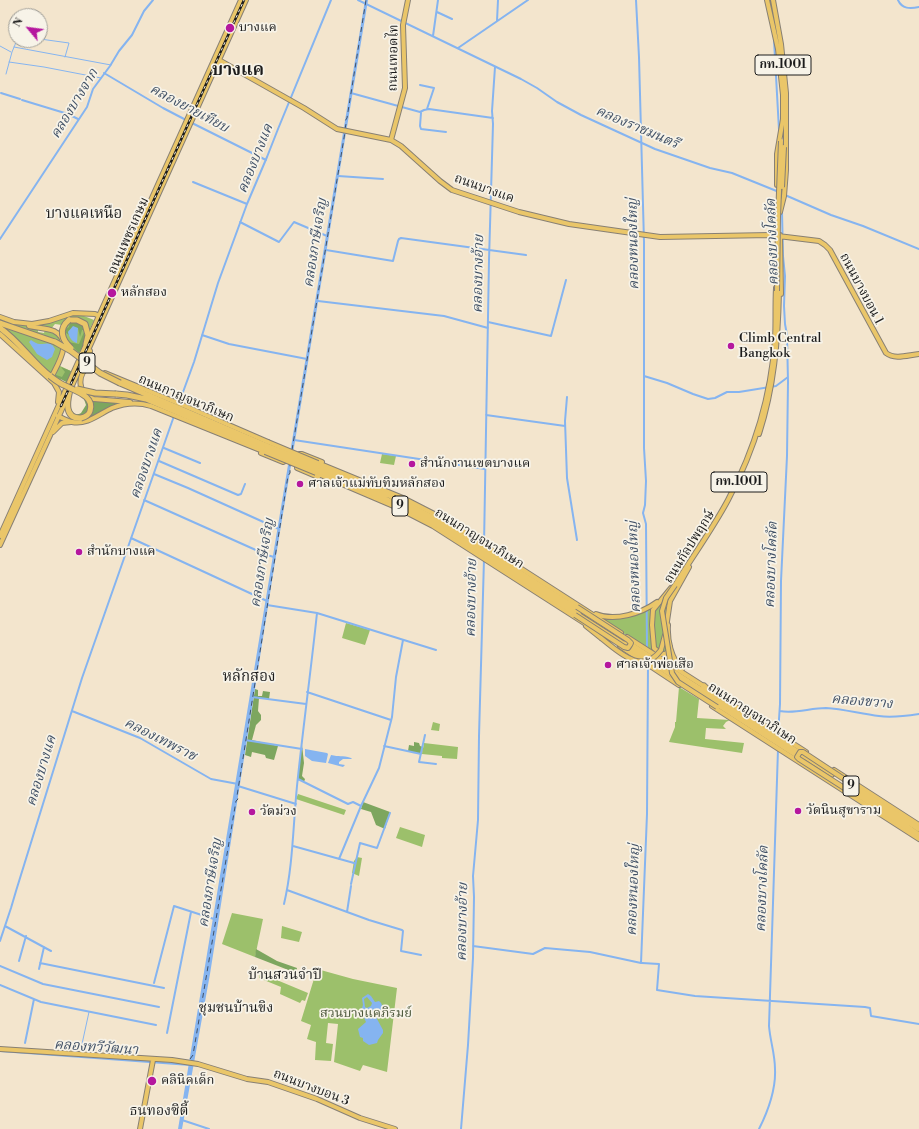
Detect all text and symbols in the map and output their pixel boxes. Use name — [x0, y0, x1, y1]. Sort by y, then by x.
north arrow — [8, 8, 48, 48]
text: N — [10, 15, 27, 30]
place label: บางแค — [239, 20, 277, 36]
marker: บางแค — [224, 22, 236, 34]
street label: ถนนเทอดไท — [386, 24, 402, 92]
road number: กท.1001 — [755, 55, 811, 75]
district label: บางแค — [212, 61, 264, 81]
water label: คลองบางจาก — [48, 66, 102, 142]
water label: คลองยายเทียบ — [147, 81, 231, 137]
water label: คลองราชมนตรี — [593, 103, 681, 153]
water label: คลองบางแค — [235, 122, 277, 196]
street label: ถนนบางแค — [452, 171, 516, 207]
street label: ถนนเพชรเกษม — [105, 195, 153, 277]
water label: คลองภาษีเจริญ — [301, 197, 331, 289]
water label: คลองหนองใหญ่ — [625, 198, 643, 290]
water label: คลองบางโคลัด — [763, 198, 783, 286]
district label: บางแคเหนือ — [46, 205, 122, 223]
water label: คลองบางอ้าย — [470, 235, 488, 313]
street label: ถนนบางบอน 1 — [836, 251, 886, 327]
place label: หลักสอง — [121, 285, 167, 301]
marker: หลักสอง — [106, 287, 118, 299]
place label: Climb Central Bangkok — [739, 331, 821, 362]
marker: Climb Central Bangkok — [726, 341, 736, 351]
road number: 9 — [79, 353, 95, 373]
street label: ถนนกาญจนาภิเษก — [136, 372, 236, 426]
water label: คลองบางแค — [127, 427, 167, 501]
place label: สำนักงานเขตบางแค — [420, 456, 530, 472]
marker: สำนักงานเขตบางแค — [407, 459, 417, 469]
road number: กท.1001 — [711, 472, 767, 492]
place label: ศาลเจ้าแม่ทับทิมหลักสอง — [308, 476, 445, 492]
marker: ศาลเจ้าแม่ทับทิมหลักสอง — [295, 479, 305, 489]
road number: 9 — [392, 496, 408, 516]
street label: ถนนกาญจนาภิเษก — [431, 505, 527, 573]
street label: ถนนกัลปพฤกษ์ — [661, 508, 719, 586]
water label: คลองภาษีเจริญ — [248, 517, 278, 609]
water label: คลองหนองใหญ่ — [625, 521, 645, 613]
water label: คลองบางโคลัด — [762, 521, 782, 609]
place label: สำนักบางแค — [87, 544, 156, 560]
marker: สำนักบางแค — [74, 547, 84, 557]
water label: คลองบางอ้าย — [463, 559, 481, 637]
place label: ศาลเจ้าพ่อเสือ — [616, 657, 694, 673]
marker: ศาลเจ้าพ่อเสือ — [603, 660, 613, 670]
district label: หลักสอง — [223, 668, 275, 686]
street label: ถนนกาญจนาภิเษก — [705, 680, 799, 748]
water label: คลองขวาง — [831, 691, 893, 713]
water label: คลองเทพราช — [121, 715, 199, 765]
water label: คลองบางแค — [23, 734, 61, 808]
road number: 9 — [843, 776, 859, 796]
place label: วัดนินสุขาราม — [806, 803, 881, 819]
place label: วัดม่วง — [260, 804, 297, 820]
marker: วัดนินสุขาราม — [793, 806, 803, 816]
marker: วัดม่วง — [247, 807, 257, 817]
water label: คลองภาษีเจริญ — [196, 837, 226, 929]
water label: คลองหนองใหญ่ — [624, 844, 644, 936]
water label: คลองบางโคลัด — [753, 845, 773, 933]
water label: คลองบางอ้าย — [454, 883, 472, 961]
district label: บ้านสวนจำปี — [248, 968, 322, 984]
district label: ชุมชนบ้านขิง — [199, 1001, 273, 1017]
park label: สวนบางแคภิรมย์ — [320, 1006, 412, 1022]
water label: คลองทวีวัฒนา — [53, 1037, 139, 1059]
street label: ถนนบางบอน 3 — [271, 1066, 351, 1110]
place label: คลินิคเด็ก — [161, 1073, 215, 1089]
marker: คลินิคเด็ก — [146, 1075, 158, 1087]
district label: ธนทองซิตี้ — [130, 1104, 188, 1120]

